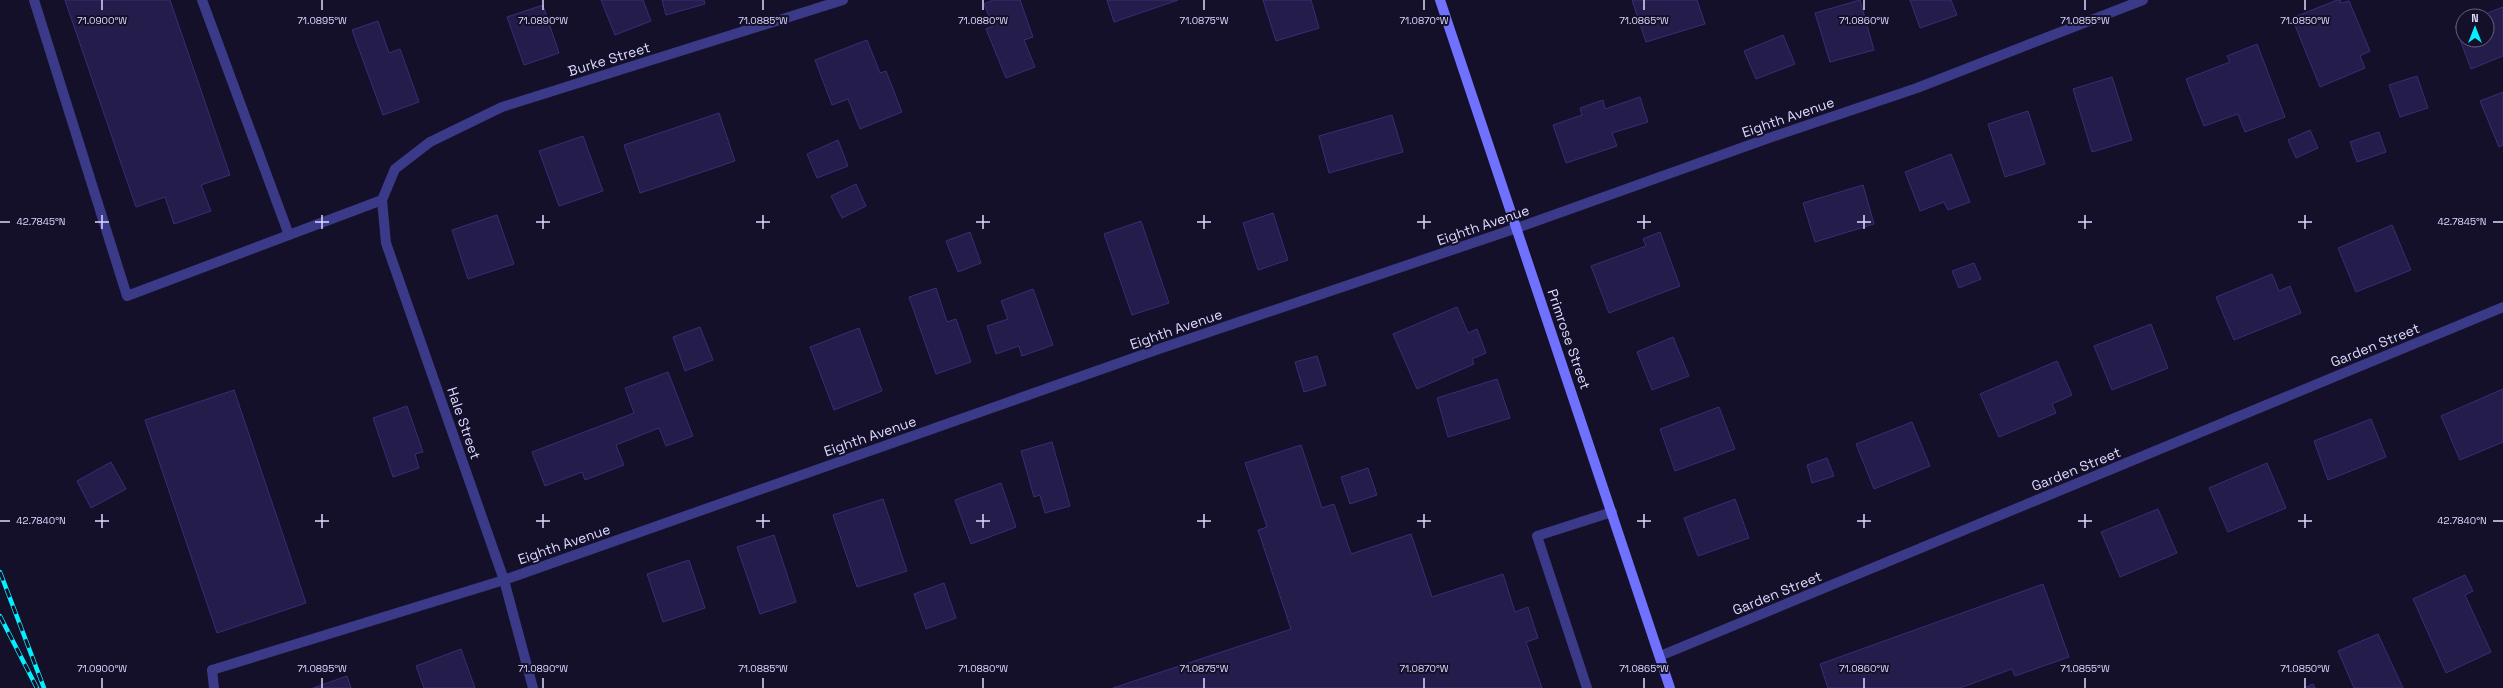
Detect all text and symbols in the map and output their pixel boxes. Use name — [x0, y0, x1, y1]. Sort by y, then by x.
north arrow — [2455, 8, 2495, 48]
text: N — [2471, 11, 2479, 25]
text: 71.0900°W — [77, 14, 127, 27]
text: 71.0895°W — [297, 14, 347, 27]
text: 71.0890°W — [518, 14, 568, 27]
text: 71.0885°W — [738, 14, 788, 27]
text: 71.0880°W — [958, 14, 1008, 27]
text: 71.0875°W — [1180, 14, 1229, 27]
text: 71.0870°W — [1399, 14, 1449, 27]
text: 71.0865°W — [1619, 14, 1669, 27]
text: 71.0860°W — [1839, 14, 1889, 27]
text: 71.0855°W — [2060, 14, 2110, 27]
text: 71.0850°W — [2280, 14, 2330, 27]
street label: Burke Street — [566, 38, 652, 80]
street label: Eighth Avenue — [1739, 93, 1837, 141]
street label: Eighth Avenue — [1434, 201, 1532, 249]
text: 42.7845°N — [17, 215, 66, 228]
text: 42.7845°N — [2438, 215, 2487, 228]
street label: Primrose Street — [1543, 286, 1595, 392]
street label: Eighth Avenue — [1127, 305, 1225, 353]
street label: Garden Street — [2328, 319, 2422, 371]
street label: Hale Street — [443, 384, 485, 462]
street label: Eighth Avenue — [821, 412, 919, 460]
street label: Garden Street — [2029, 443, 2123, 495]
text: 42.7840°N — [16, 514, 66, 527]
text: 42.7840°N — [2437, 514, 2487, 527]
street label: Eighth Avenue — [515, 520, 613, 568]
street label: Garden Street — [1730, 567, 1824, 619]
text: 71.0900°W — [77, 662, 127, 675]
text: 71.0895°W — [297, 662, 347, 675]
text: 71.0890°W — [518, 662, 568, 675]
text: 71.0885°W — [738, 662, 788, 675]
text: 71.0880°W — [958, 662, 1008, 675]
text: 71.0875°W — [1180, 662, 1229, 675]
text: 71.0870°W — [1399, 662, 1449, 675]
text: 71.0865°W — [1619, 662, 1669, 675]
text: 71.0860°W — [1839, 662, 1889, 675]
text: 71.0855°W — [2060, 662, 2110, 675]
text: 71.0850°W — [2280, 662, 2330, 675]

